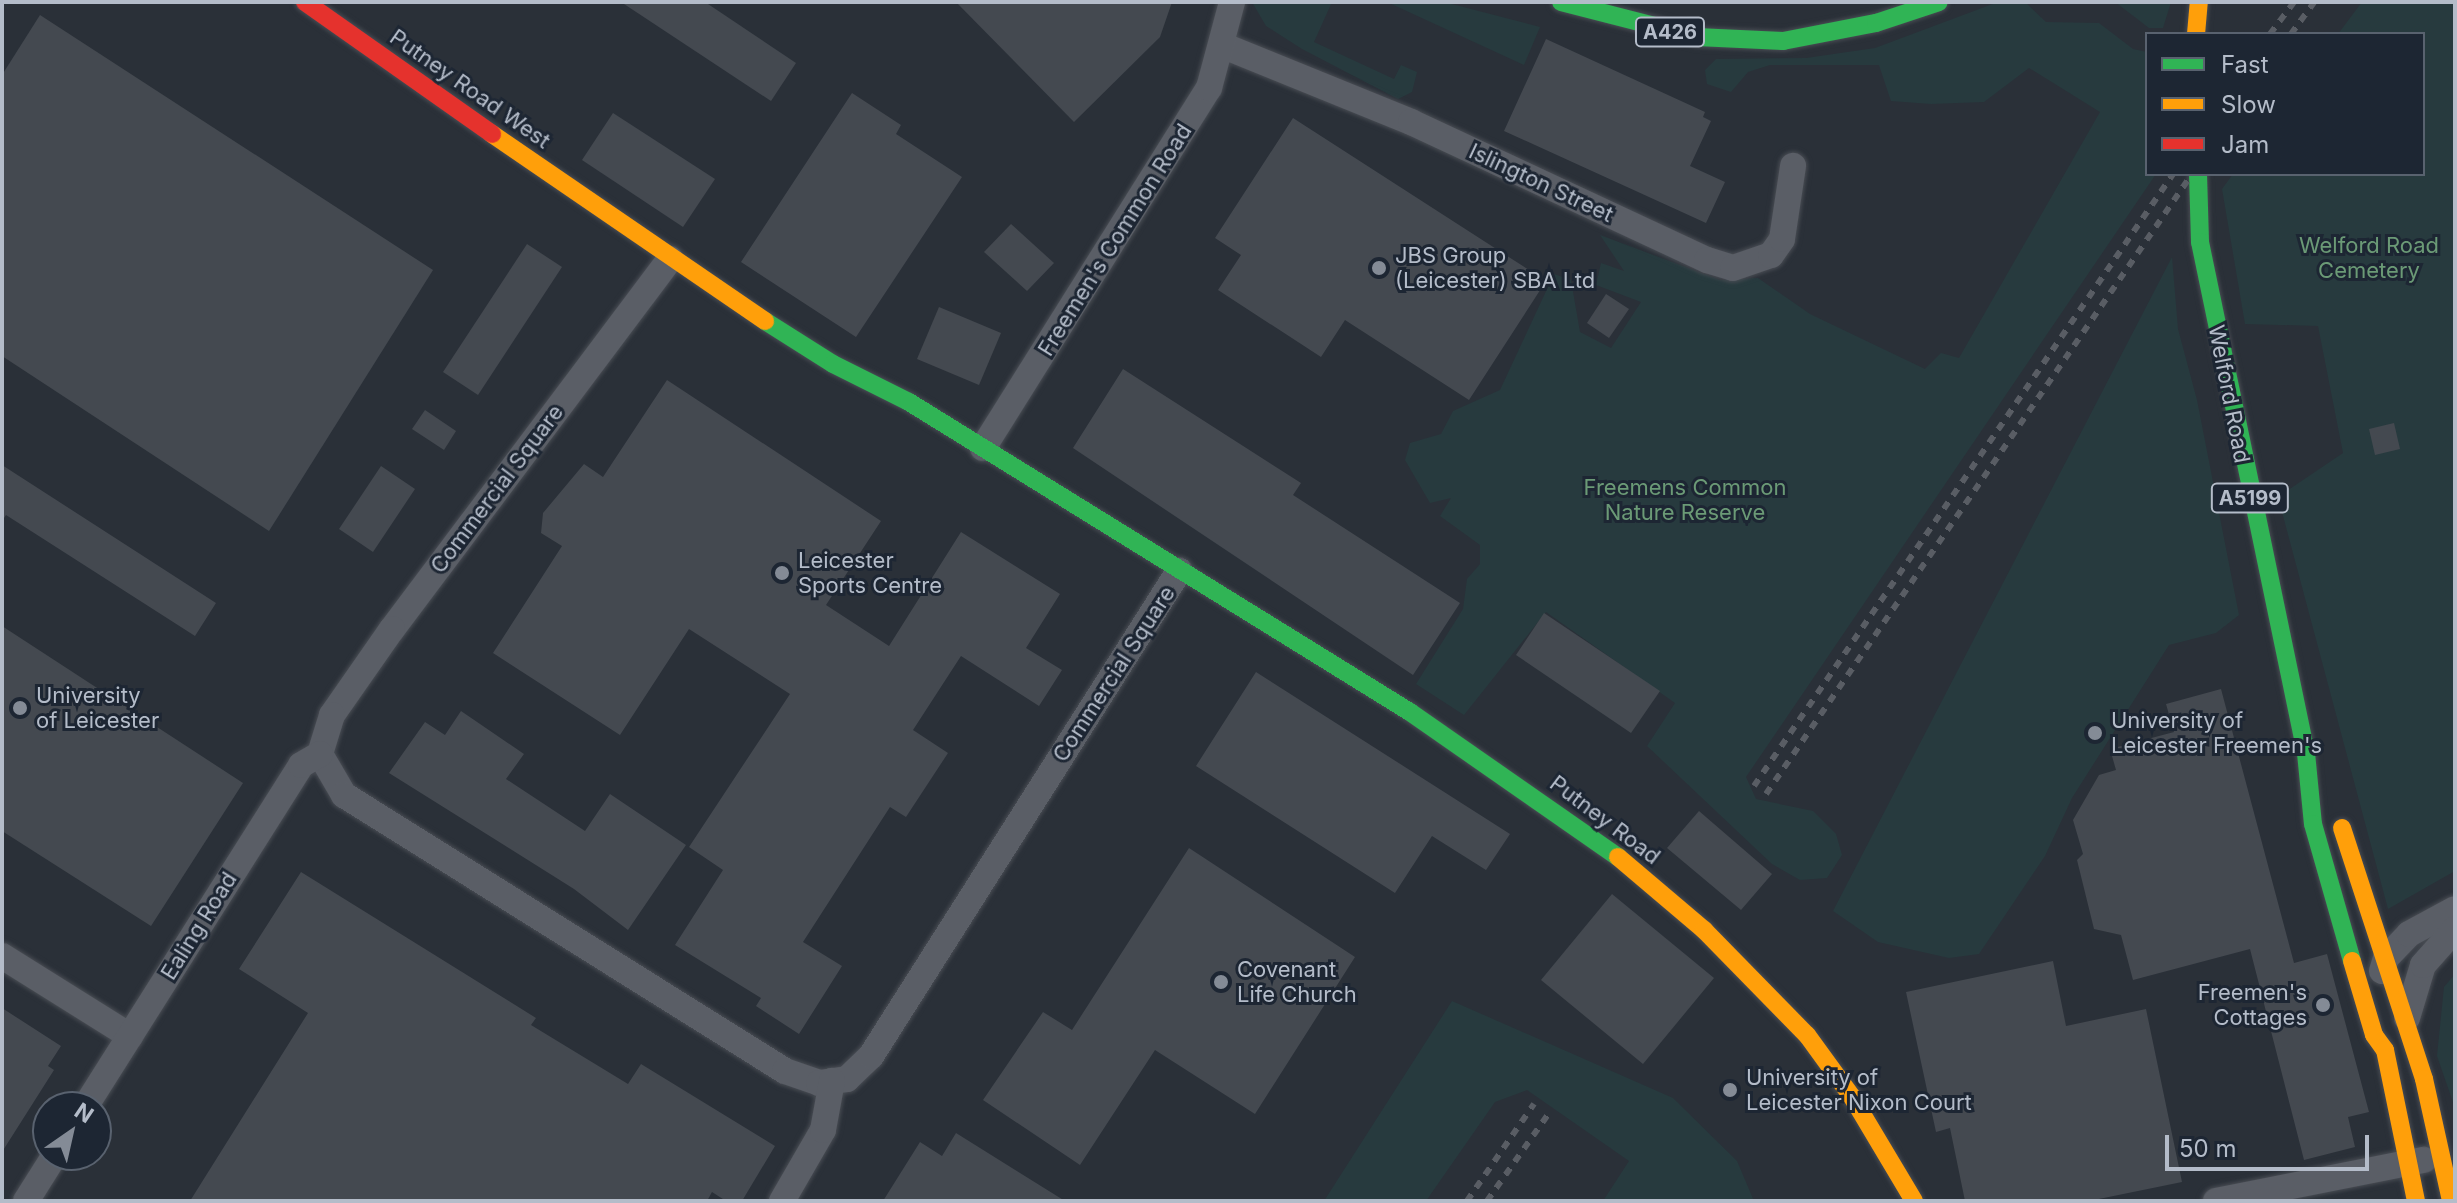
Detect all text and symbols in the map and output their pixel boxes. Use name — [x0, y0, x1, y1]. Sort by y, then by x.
road number: A426 — [1634, 16, 1706, 48]
street label: Putney Road West — [385, 24, 555, 154]
legend — [2145, 32, 2425, 176]
text: Fast — [2221, 50, 2269, 79]
text: Slow — [2221, 90, 2276, 119]
street label: Freemen's Common Road — [1033, 119, 1197, 361]
text: Jam — [2221, 130, 2269, 159]
street label: Islington Street — [1465, 138, 1617, 228]
park label: Welford Road Cemetery — [2299, 232, 2439, 284]
place label: JBS Group (Leicester) SBA Ltd — [1395, 242, 1595, 294]
marker: JBS Group (Leicester) SBA Ltd — [1370, 259, 1388, 277]
street label: Welford Road — [2203, 323, 2255, 465]
street label: Commercial Square — [425, 400, 569, 578]
park label: Freemens Common Nature Reserve — [1584, 474, 1786, 526]
road number: A5199 — [2210, 482, 2290, 514]
place label: Leicester Sports Centre — [798, 547, 942, 598]
marker: Leicester Sports Centre — [773, 564, 791, 582]
street label: Commercial Square — [1047, 581, 1181, 767]
place label: University of Leicester — [36, 682, 159, 734]
marker: University of Leicester — [11, 699, 29, 717]
place label: University of Leicester Freemen's — [2111, 707, 2322, 758]
marker: University of Leicester Freemen's — [2086, 724, 2104, 742]
street label: Putney Road — [1545, 770, 1665, 870]
street label: Ealing Road — [155, 867, 243, 985]
place label: Covenant Life Church — [1237, 956, 1357, 1008]
marker: Covenant Life Church — [1212, 973, 1230, 991]
place label: Freemen's Cottages — [2198, 979, 2307, 1030]
marker: Freemen's Cottages — [2314, 996, 2332, 1014]
place label: University of Leicester Nixon Court — [1746, 1064, 1972, 1116]
marker: University of Leicester Nixon Court — [1721, 1081, 1739, 1099]
north arrow — [32, 1091, 112, 1171]
text: N — [70, 1097, 99, 1128]
scale bar — [2169, 1119, 2373, 1169]
text: 50 m — [2179, 1134, 2237, 1163]

